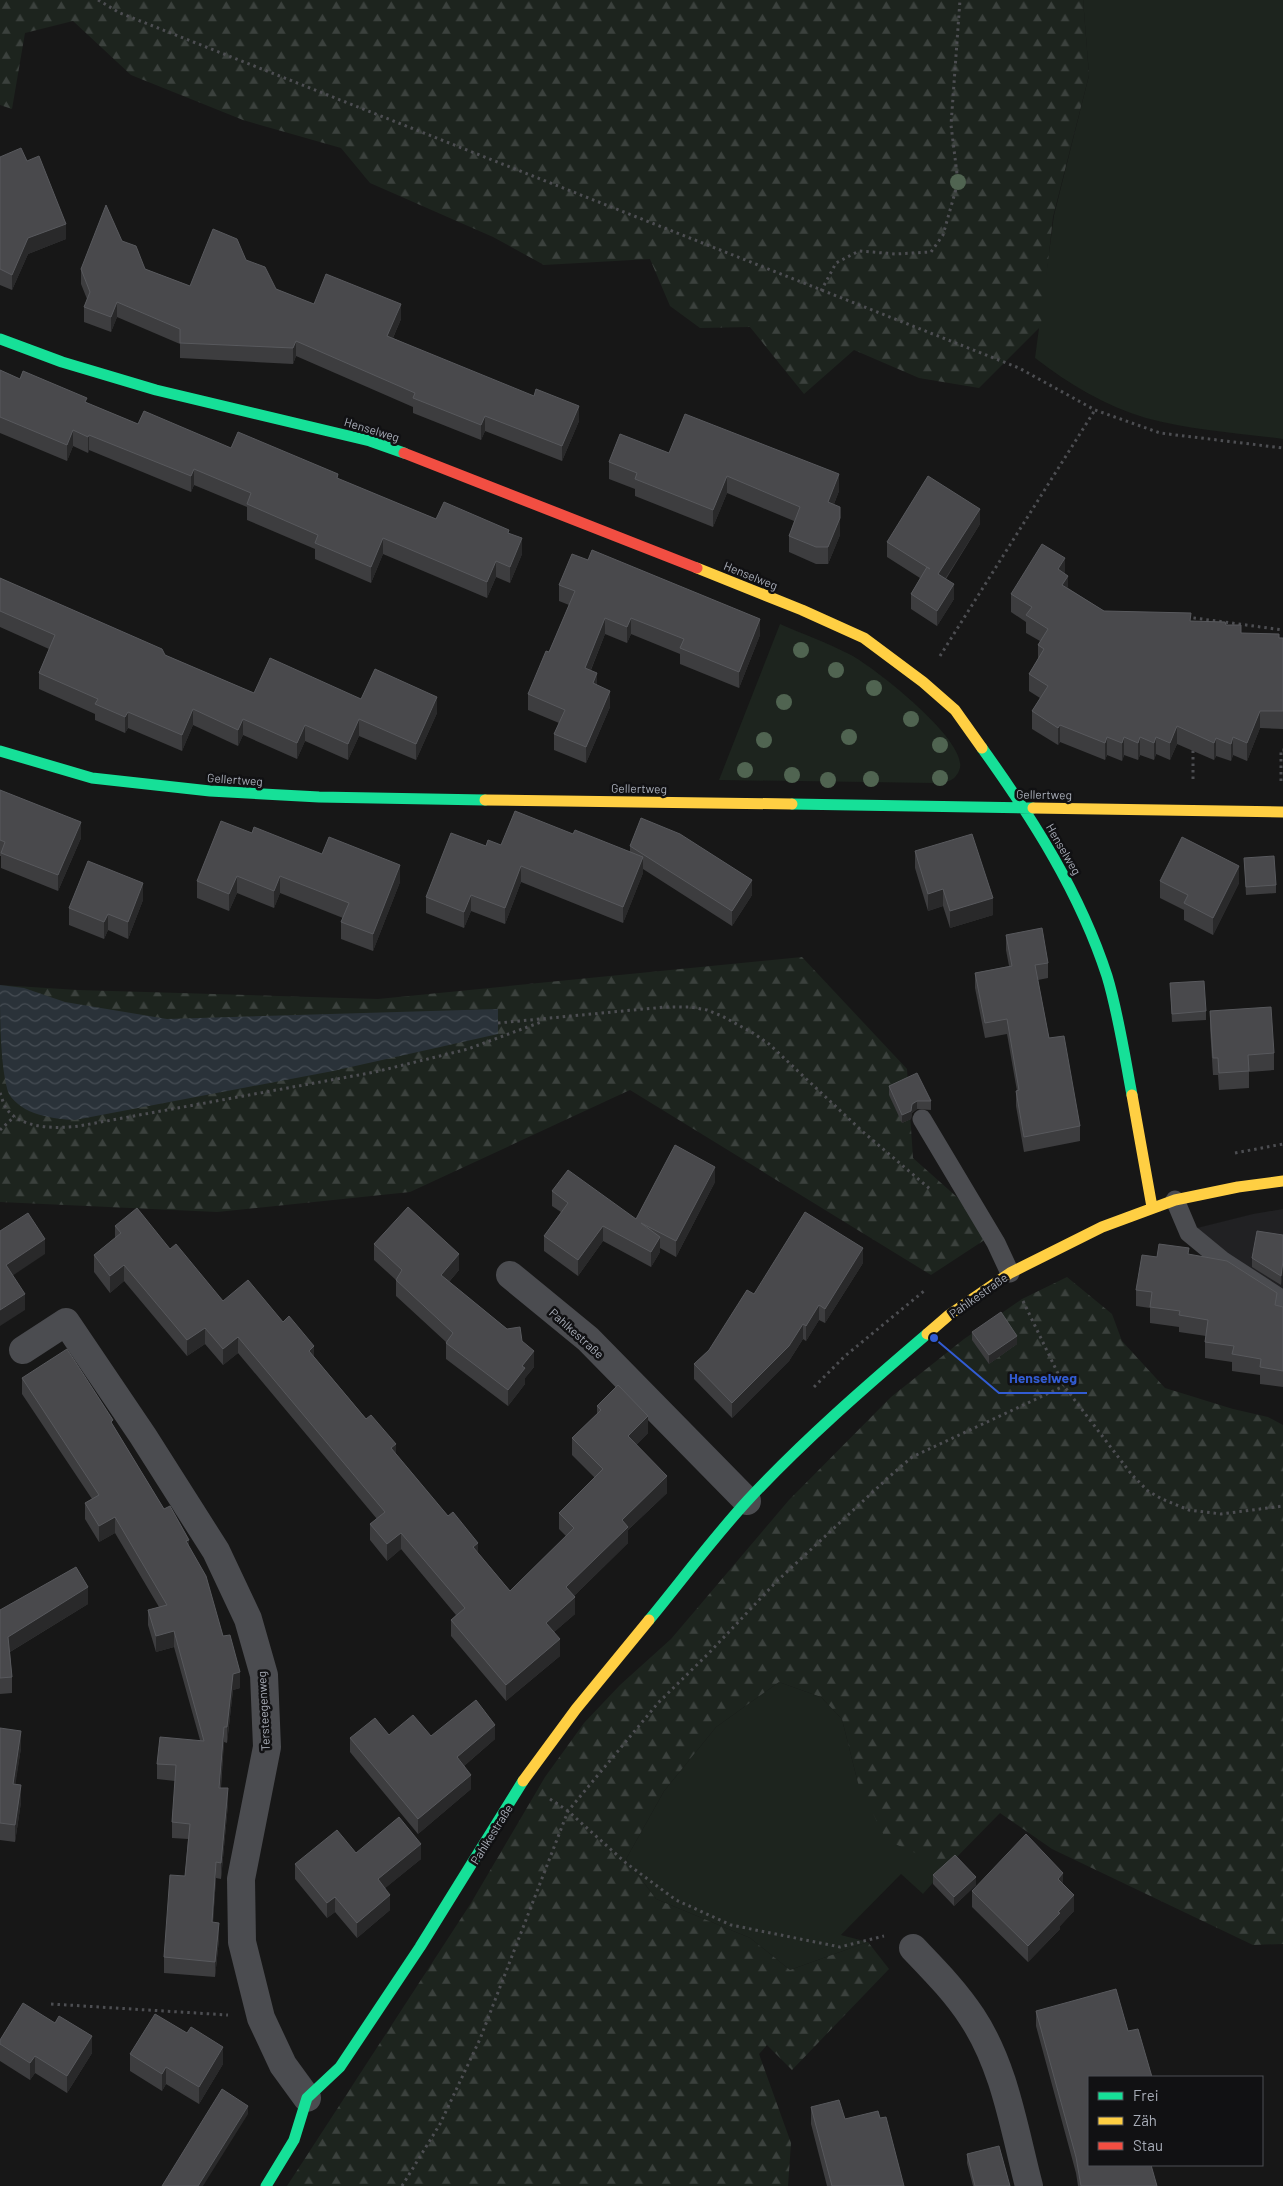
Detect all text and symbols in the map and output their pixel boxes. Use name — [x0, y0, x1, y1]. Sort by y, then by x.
street label: Henselweg — [343, 414, 401, 444]
street label: Henselweg — [722, 558, 780, 592]
street label: Gellertweg — [207, 770, 263, 788]
street label: Gellertweg — [611, 781, 667, 795]
street label: Gellertweg — [1016, 787, 1072, 801]
street label: Henselweg — [1044, 821, 1084, 877]
street label: Pahlkestraße — [946, 1270, 1010, 1320]
street label: Pahlkestraße — [547, 1305, 607, 1361]
callout: Henselweg — [999, 1364, 1087, 1393]
text: Henselweg — [1009, 1369, 1077, 1386]
street label: Tersteegenweg — [254, 1671, 272, 1751]
street label: Pahlkestraße — [467, 1801, 515, 1867]
legend — [1088, 2076, 1263, 2166]
text: Frei — [1133, 2086, 1159, 2104]
text: Zäh — [1133, 2111, 1157, 2129]
text: Stau — [1133, 2136, 1163, 2154]

